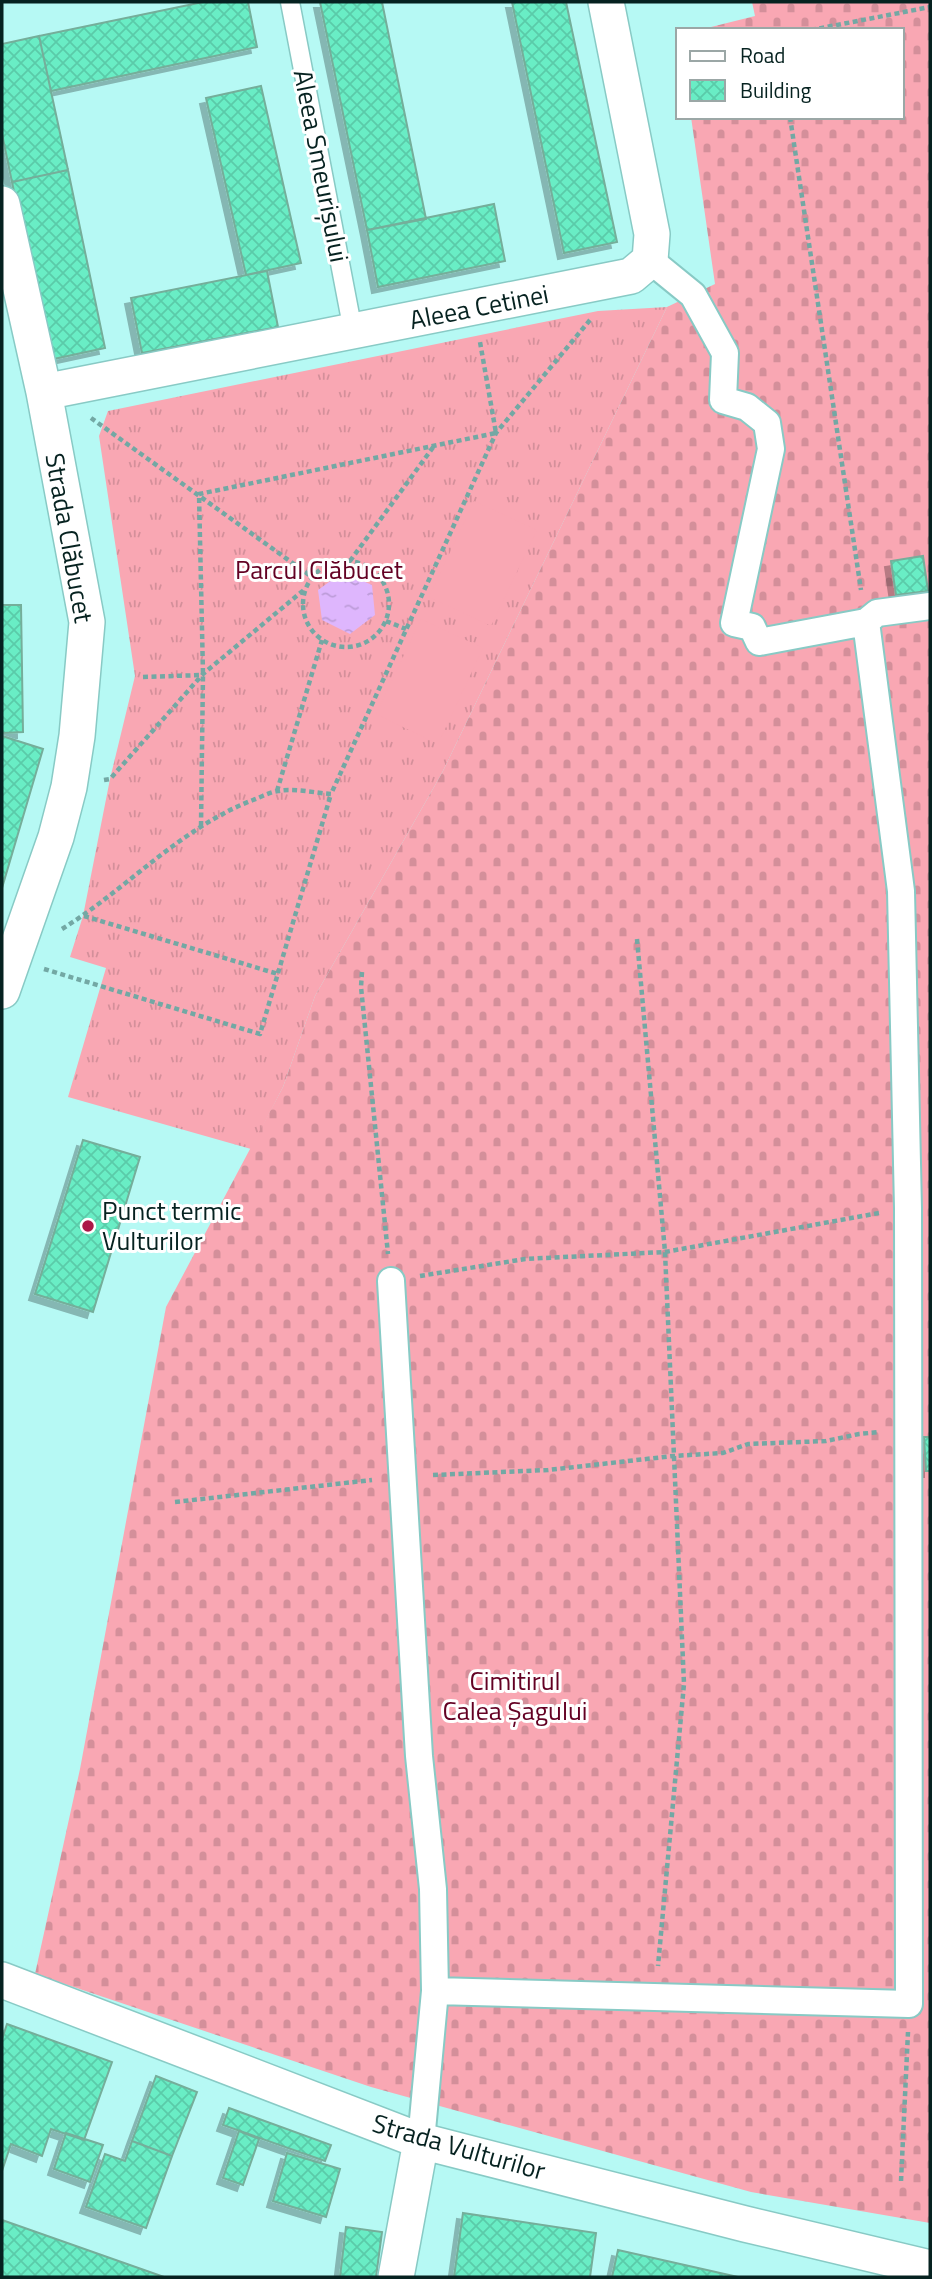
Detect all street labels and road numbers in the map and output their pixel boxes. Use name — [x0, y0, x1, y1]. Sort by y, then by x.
street label: Aleea Smeurișului — [284, 66, 359, 266]
street label: Aleea Cetinei — [406, 274, 552, 339]
street label: Strada Clăbucet — [35, 450, 104, 626]
street label: Strada Vulturilor — [368, 2103, 550, 2190]

